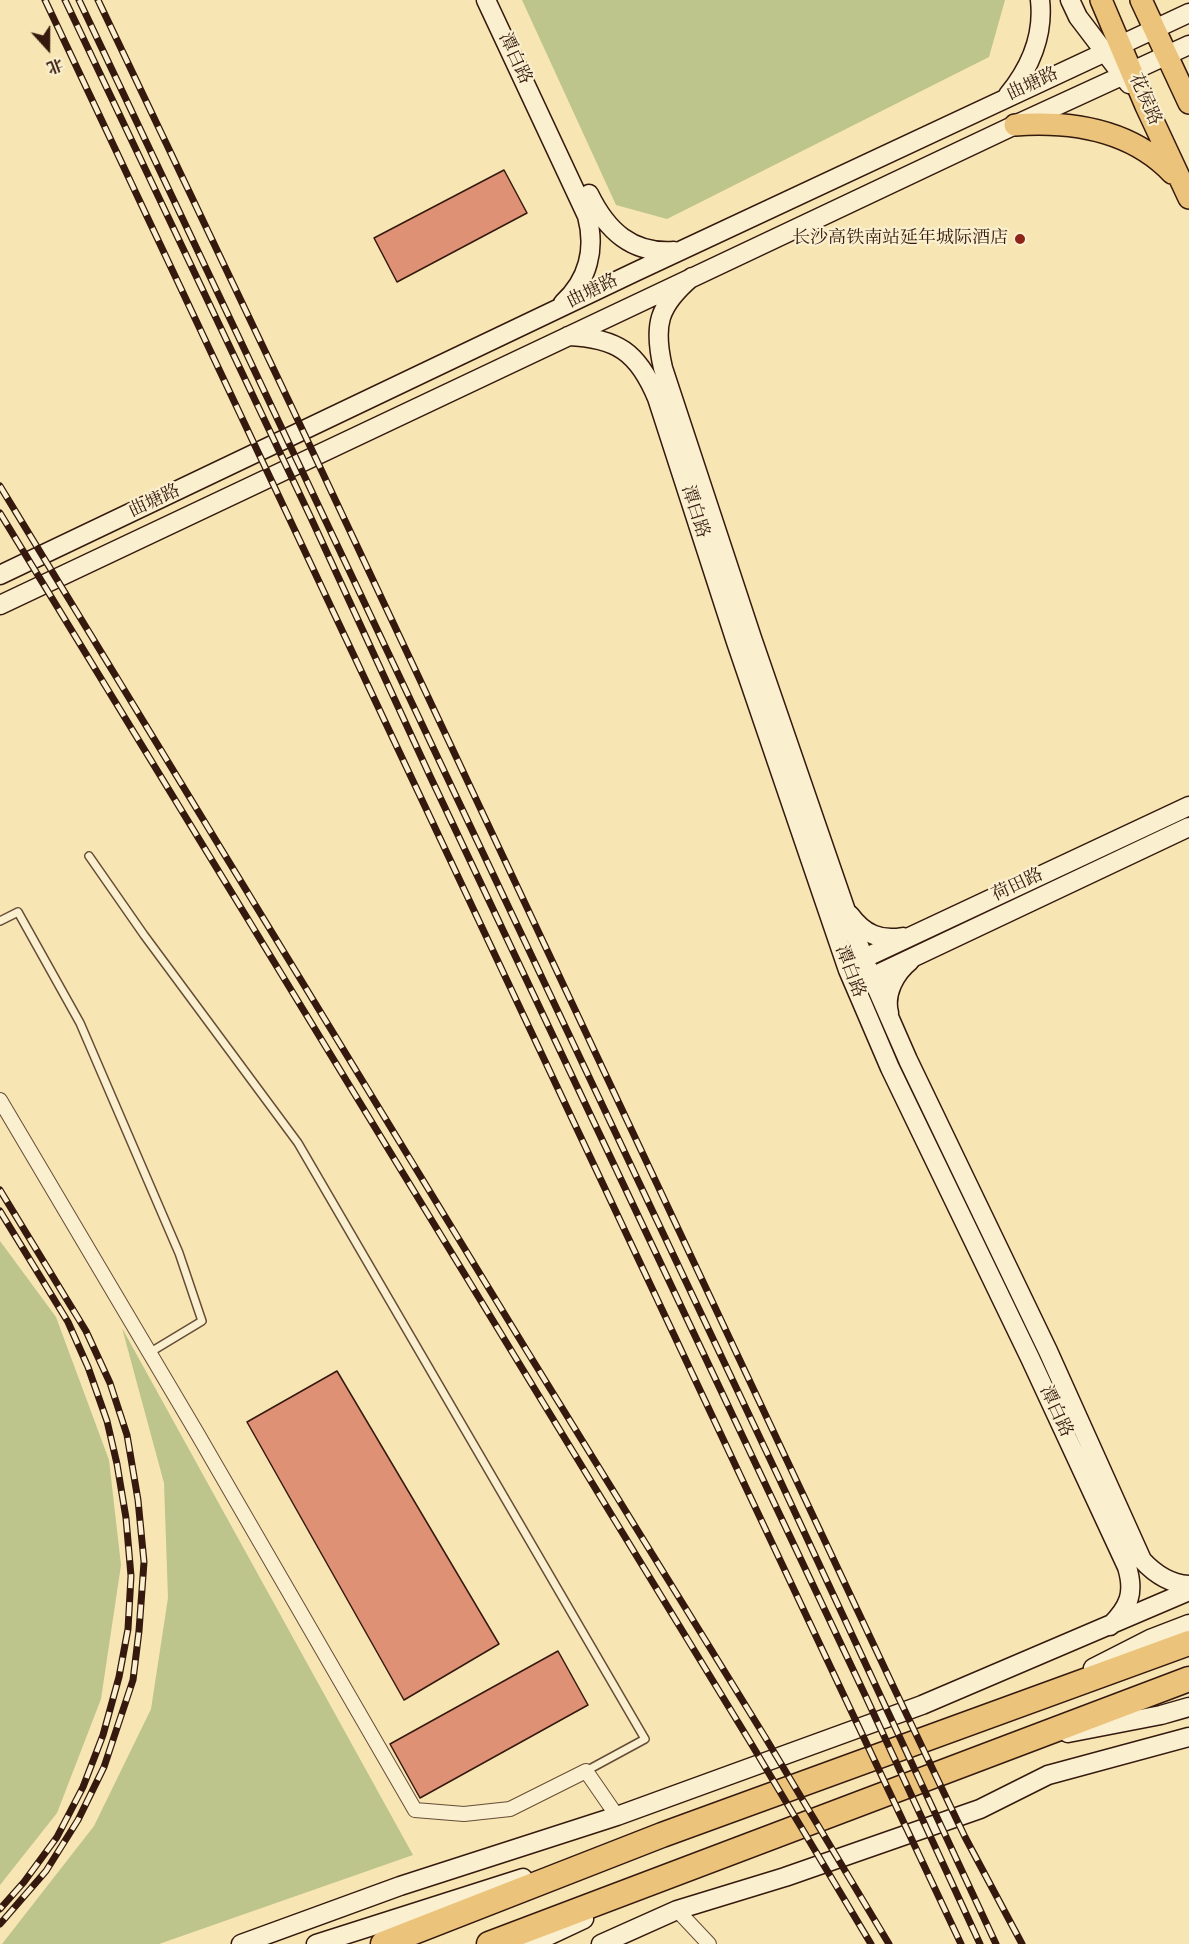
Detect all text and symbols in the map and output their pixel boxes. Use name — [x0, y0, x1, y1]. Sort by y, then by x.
north arrow — [18, 18, 78, 78]
street label: 潭白路 — [493, 30, 535, 88]
text: 北 — [43, 53, 66, 77]
street label: 曲塘路 — [1004, 64, 1062, 106]
street label: 花侯路 — [1123, 71, 1165, 129]
place label: 长沙高铁南站延年城际酒店 — [792, 228, 1008, 250]
marker: 长沙高铁南站延年城际酒店 — [1013, 232, 1027, 246]
street label: 曲塘路 — [564, 270, 622, 314]
street label: 曲塘路 — [126, 481, 184, 523]
street label: 潭白路 — [675, 483, 713, 541]
street label: 荷田路 — [989, 865, 1047, 907]
street label: 潭白路 — [829, 943, 869, 1001]
street label: 潭白路 — [1034, 1383, 1076, 1441]

